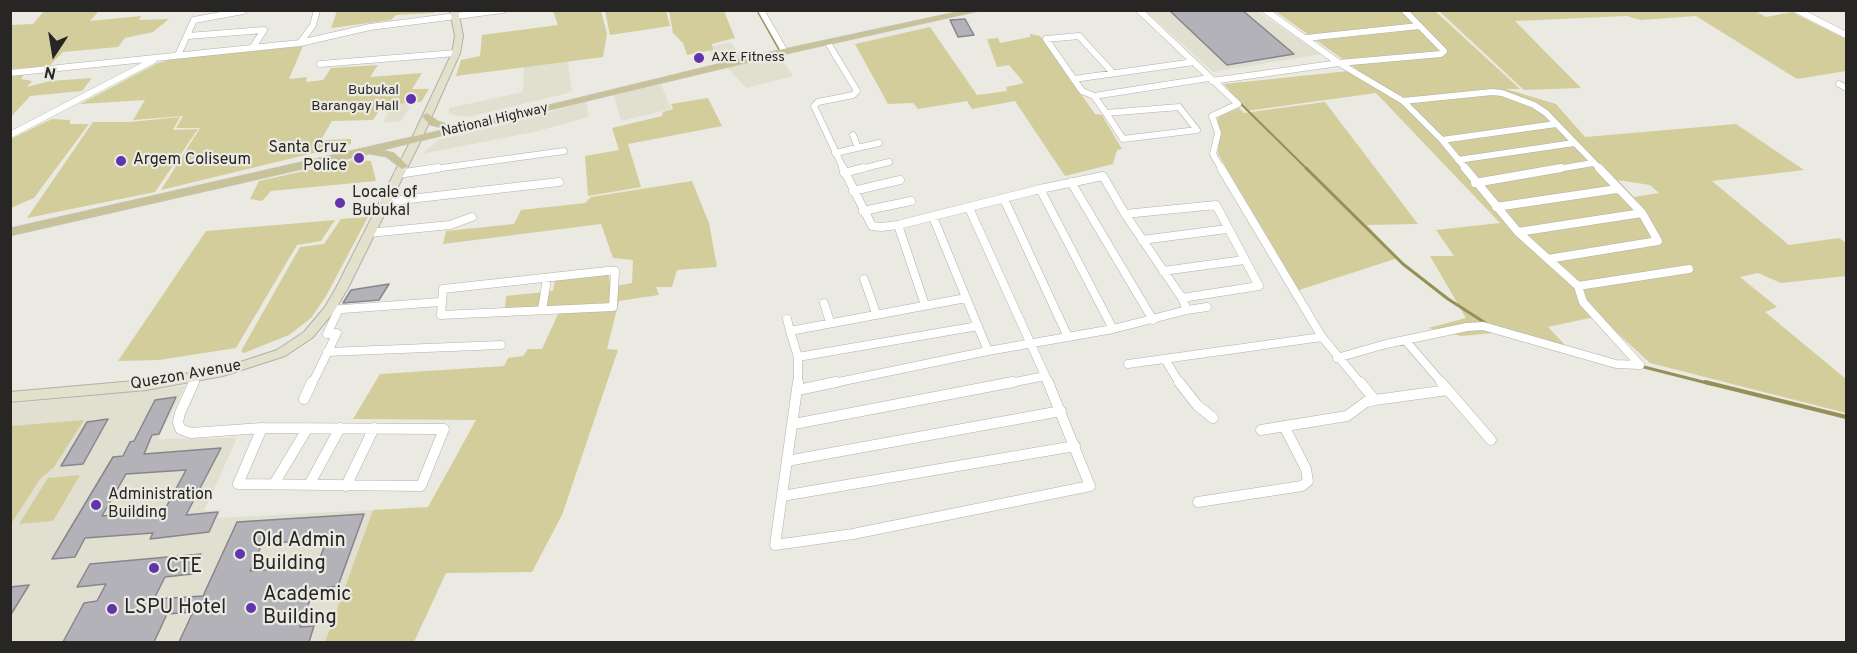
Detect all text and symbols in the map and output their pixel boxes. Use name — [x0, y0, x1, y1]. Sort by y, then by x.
north arrow — [24, 24, 84, 84]
place label: AXE Fitness — [711, 50, 785, 66]
marker: AXE Fitness — [692, 51, 706, 65]
text: N — [43, 61, 58, 83]
place label: Bubukal Barangay Hall — [311, 83, 399, 116]
marker: Bubukal Barangay Hall — [404, 92, 418, 106]
street label: National Highway — [440, 101, 550, 141]
place label: Santa Cruz Police — [268, 139, 347, 177]
place label: Argem Coliseum — [133, 151, 251, 171]
marker: Santa Cruz Police — [352, 151, 366, 165]
marker: Argem Coliseum — [114, 154, 128, 168]
place label: Locale of Bubukal — [352, 184, 417, 222]
marker: Locale of Bubukal — [333, 196, 347, 210]
street label: Quezon Avenue — [129, 357, 243, 395]
place label: Administration Building — [108, 486, 213, 524]
marker: Administration Building — [89, 498, 103, 512]
place label: Old Admin Building — [252, 530, 346, 577]
marker: Old Admin Building — [233, 547, 247, 561]
place label: CTE — [166, 556, 202, 580]
marker: CTE — [147, 561, 161, 575]
place label: Academic Building — [263, 584, 351, 631]
place label: LSPU Hotel — [124, 597, 226, 621]
marker: Academic Building — [244, 601, 258, 615]
marker: LSPU Hotel — [105, 602, 119, 616]

